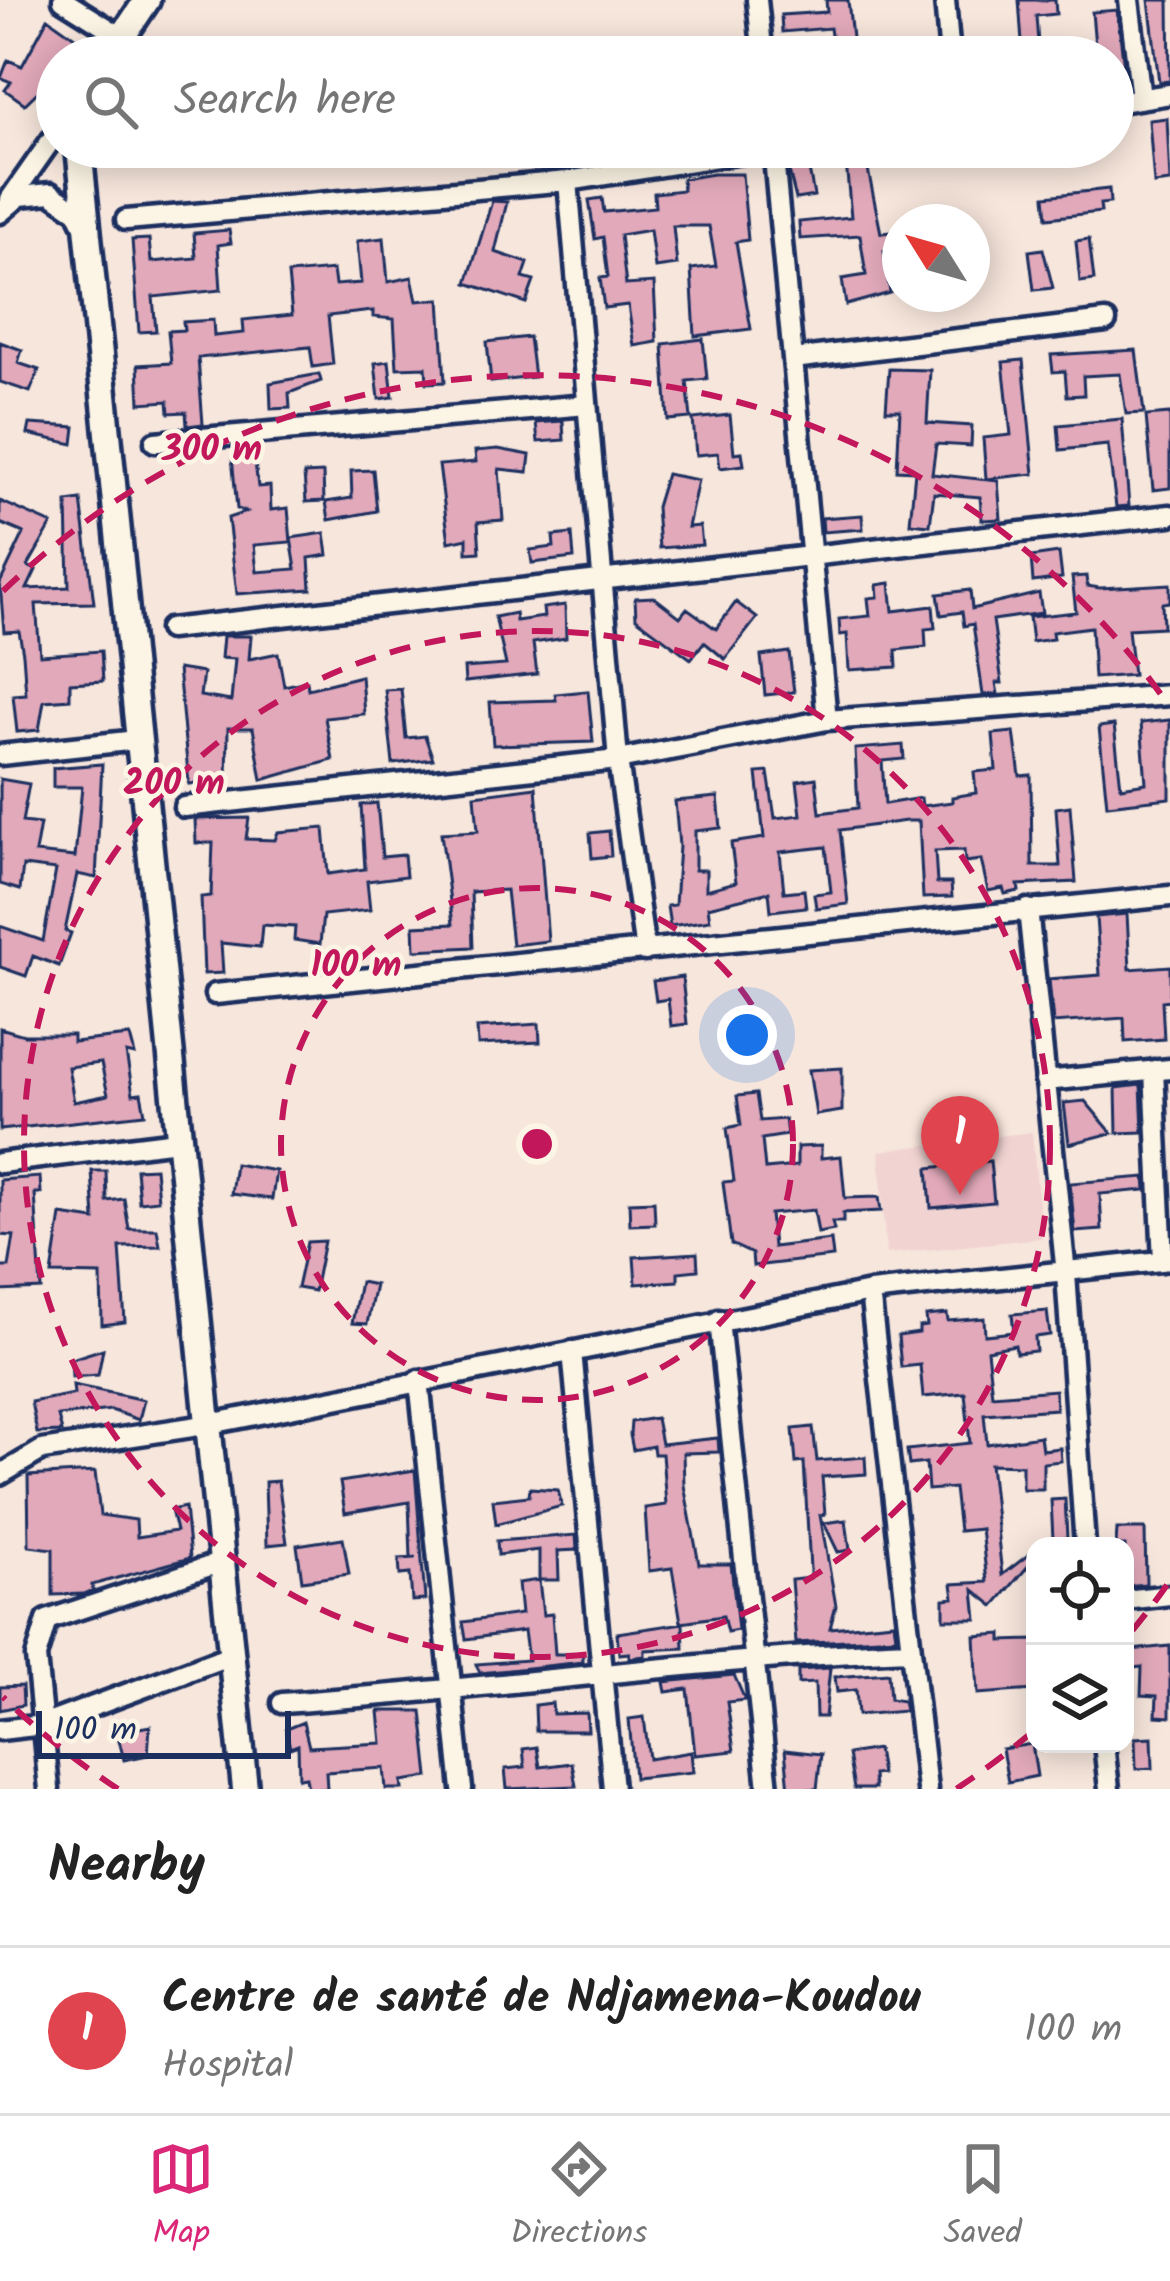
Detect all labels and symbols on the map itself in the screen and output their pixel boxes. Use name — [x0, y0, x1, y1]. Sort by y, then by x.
north arrow — [882, 204, 990, 312]
text: 300 m — [161, 422, 262, 479]
text: 200 m — [123, 756, 225, 813]
text: 100 m — [310, 938, 402, 995]
your location — [717, 1005, 777, 1065]
pin: 1 — [921, 1096, 999, 1195]
centre of rings — [516, 1123, 558, 1165]
scale bar — [36, 1705, 291, 1758]

